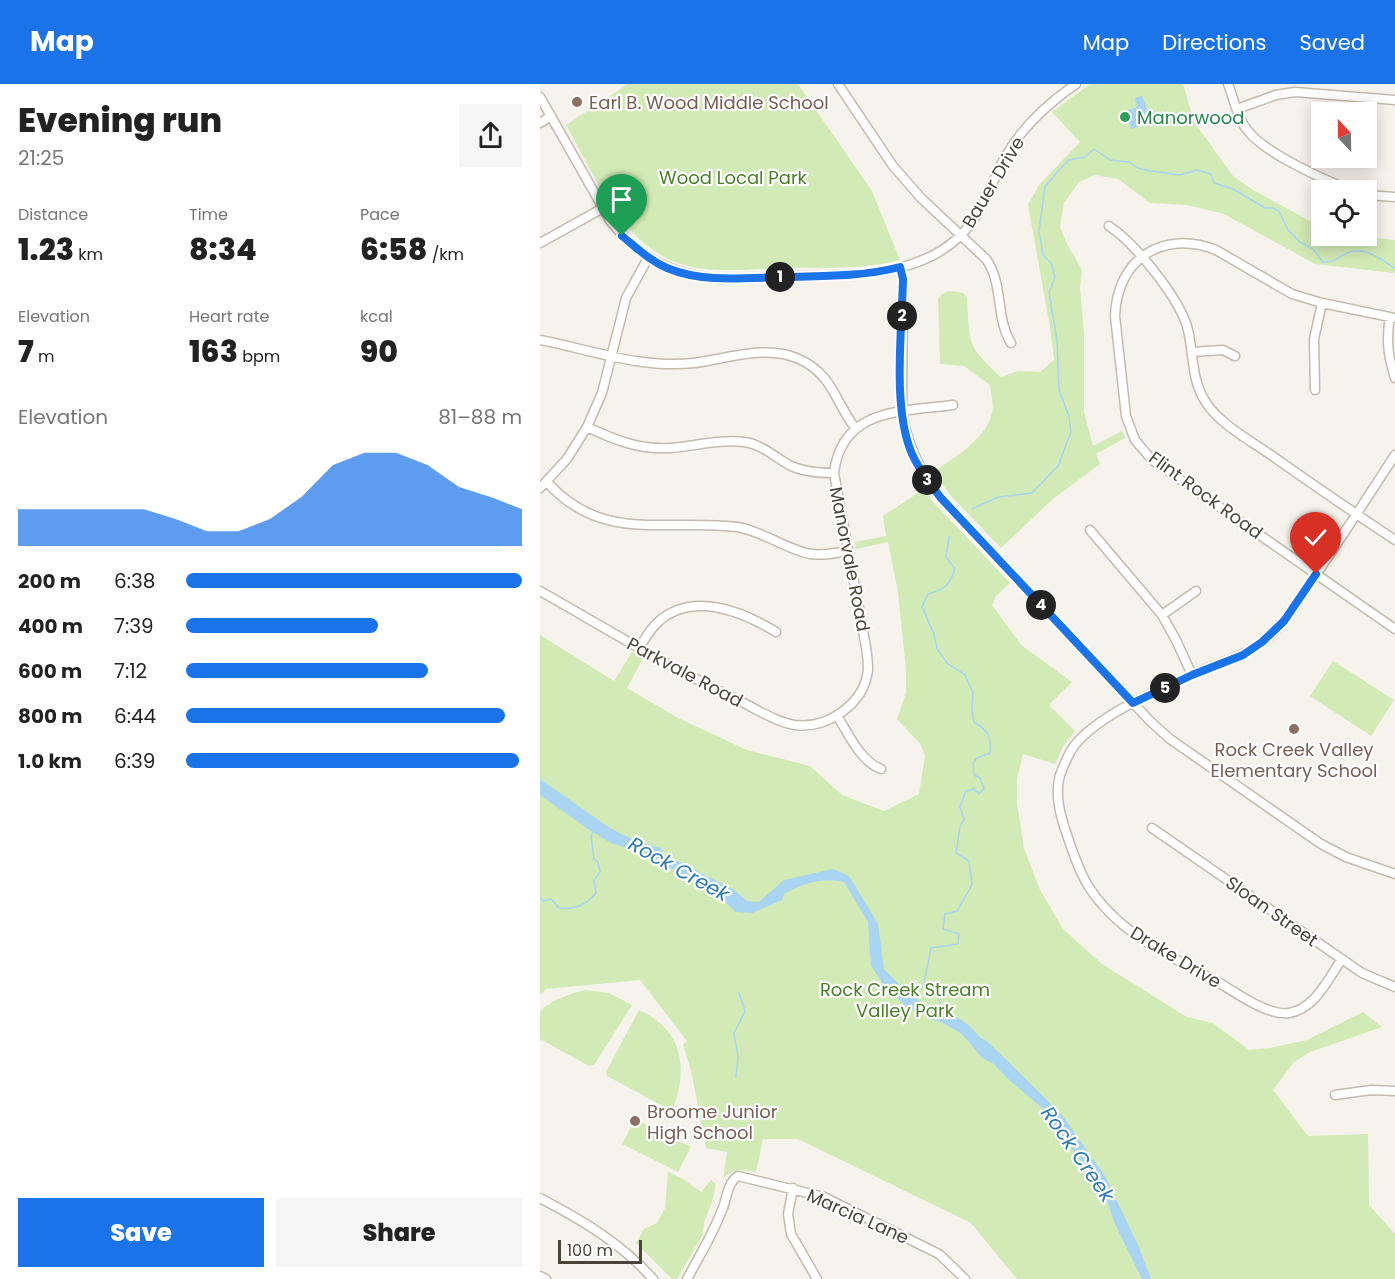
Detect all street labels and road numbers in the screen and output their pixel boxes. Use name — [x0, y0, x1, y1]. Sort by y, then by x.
street label: Bauer Drive — [956, 132, 1030, 232]
street label: Flint Rock Road — [1144, 445, 1268, 545]
street label: Manorvale Road — [824, 485, 876, 633]
street label: Parkvale Road — [623, 631, 747, 713]
street label: Sloan Street — [1221, 870, 1323, 952]
street label: Drake Drive — [1126, 920, 1226, 994]
street label: Marcia Lane — [803, 1182, 913, 1250]

